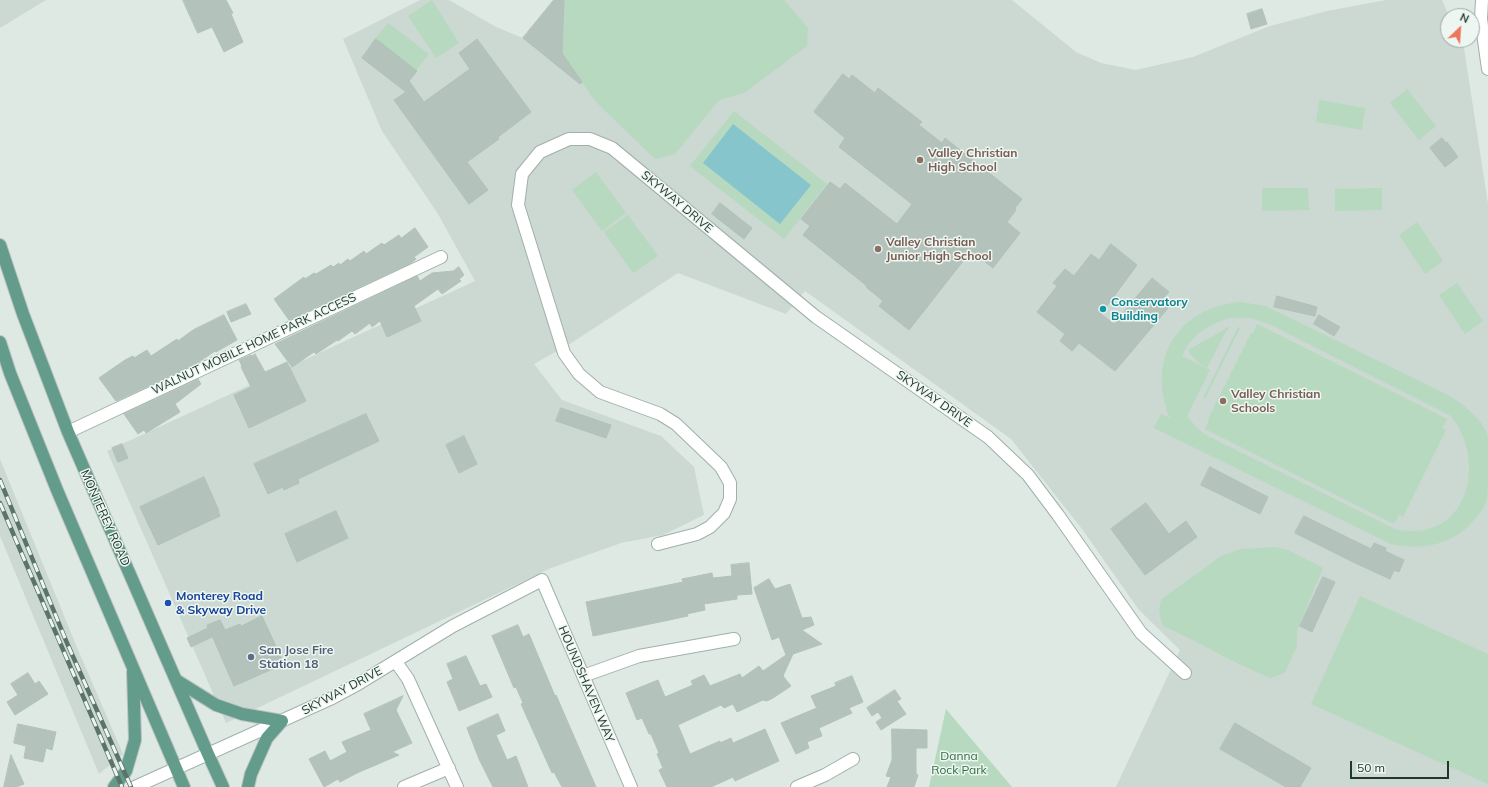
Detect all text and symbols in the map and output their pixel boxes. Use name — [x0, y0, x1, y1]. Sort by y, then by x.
north arrow — [1440, 8, 1480, 48]
text: N — [1458, 10, 1471, 26]
place label: Valley Christian High School — [928, 146, 1018, 174]
marker: Valley Christian High School — [915, 155, 925, 165]
street label: SKYWAY DRIVE — [638, 168, 716, 236]
place label: Valley Christian Junior High School — [886, 235, 992, 263]
marker: Valley Christian Junior High School — [873, 244, 883, 254]
street label: WALNUT MOBILE HOME PARK ACCESS — [149, 290, 359, 398]
place label: Conservatory Building — [1111, 295, 1188, 323]
marker: Conservatory Building — [1098, 304, 1108, 314]
street label: SKYWAY DRIVE — [893, 368, 975, 430]
place label: Valley Christian Schools — [1231, 387, 1321, 415]
marker: Valley Christian Schools — [1218, 396, 1228, 406]
street label: MONTEREY ROAD — [77, 468, 133, 568]
place label: Monterey Road & Skyway Drive — [176, 589, 266, 617]
marker: Monterey Road & Skyway Drive — [163, 598, 173, 608]
street label: HOUNDSHAVEN WAY — [555, 623, 617, 745]
place label: San Jose Fire Station 18 — [259, 643, 333, 671]
marker: San Jose Fire Station 18 — [246, 652, 256, 662]
street label: SKYWAY DRIVE — [299, 664, 385, 718]
park label: Danna Rock Park — [931, 749, 987, 777]
scale bar — [1352, 753, 1451, 779]
text: 50 m — [1357, 760, 1385, 775]

